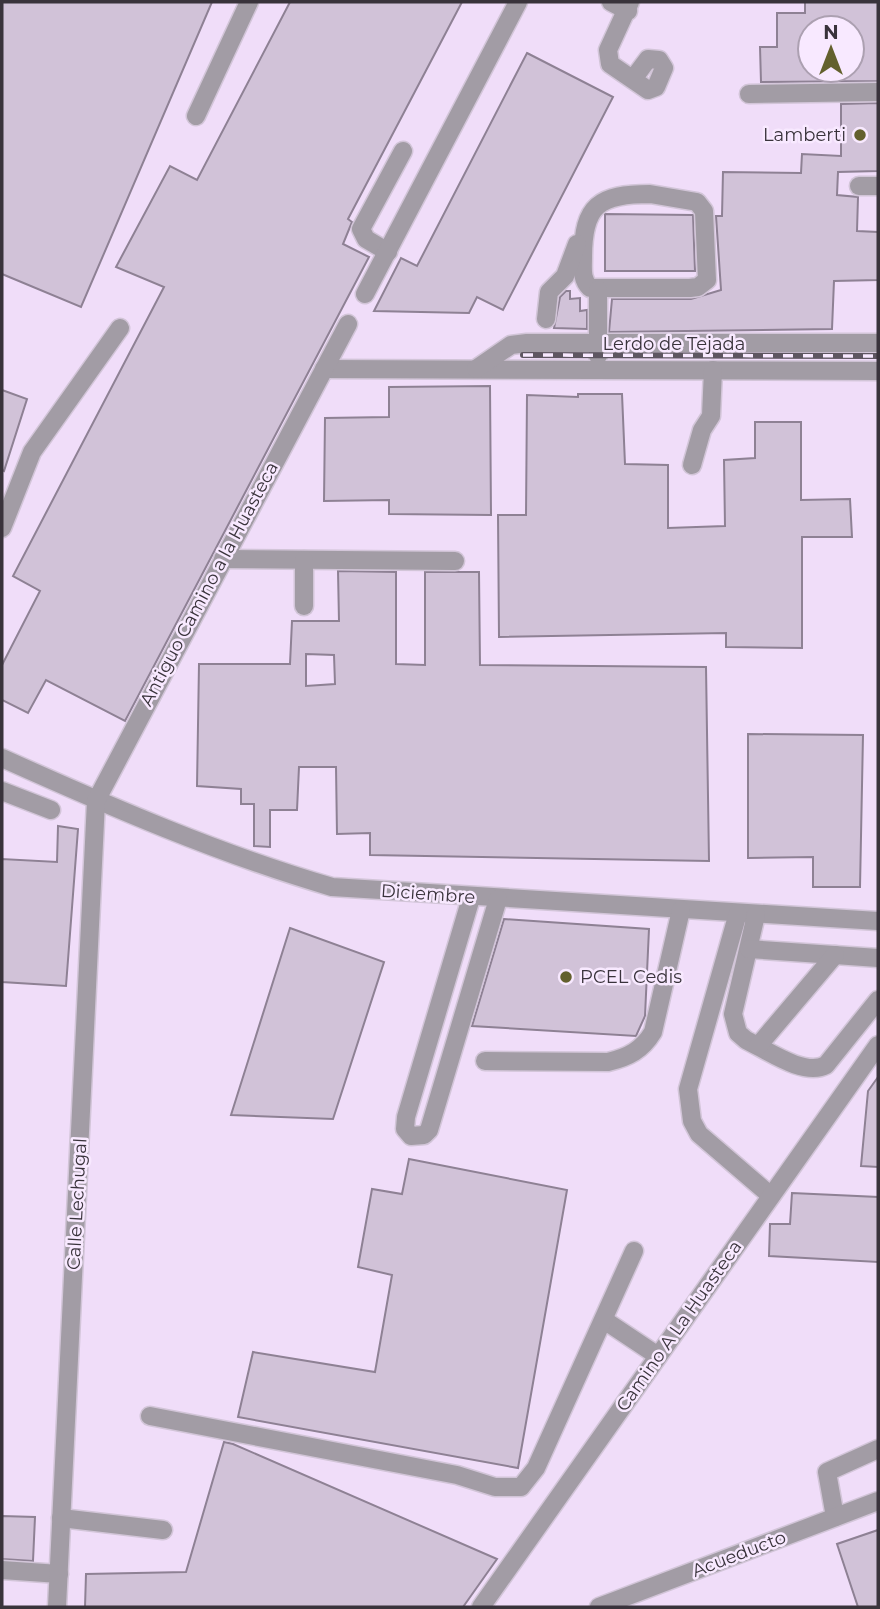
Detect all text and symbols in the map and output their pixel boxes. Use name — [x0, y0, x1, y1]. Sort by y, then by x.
north arrow — [796, 14, 866, 84]
text: N — [823, 21, 839, 44]
place label: Lamberti — [763, 124, 846, 146]
marker: Lamberti — [852, 127, 868, 143]
street label: Lerdo de Tejada — [603, 333, 745, 355]
street label: Antiguo Camino a la Huasteca — [135, 458, 283, 710]
street label: Diciembre — [380, 880, 476, 908]
place label: PCEL Cedis — [580, 966, 682, 988]
marker: PCEL Cedis — [558, 969, 574, 985]
street label: Calle Lechugal — [63, 1138, 91, 1270]
street label: Camino A La Huasteca — [612, 1236, 746, 1416]
street label: Acueducto — [689, 1526, 789, 1582]

